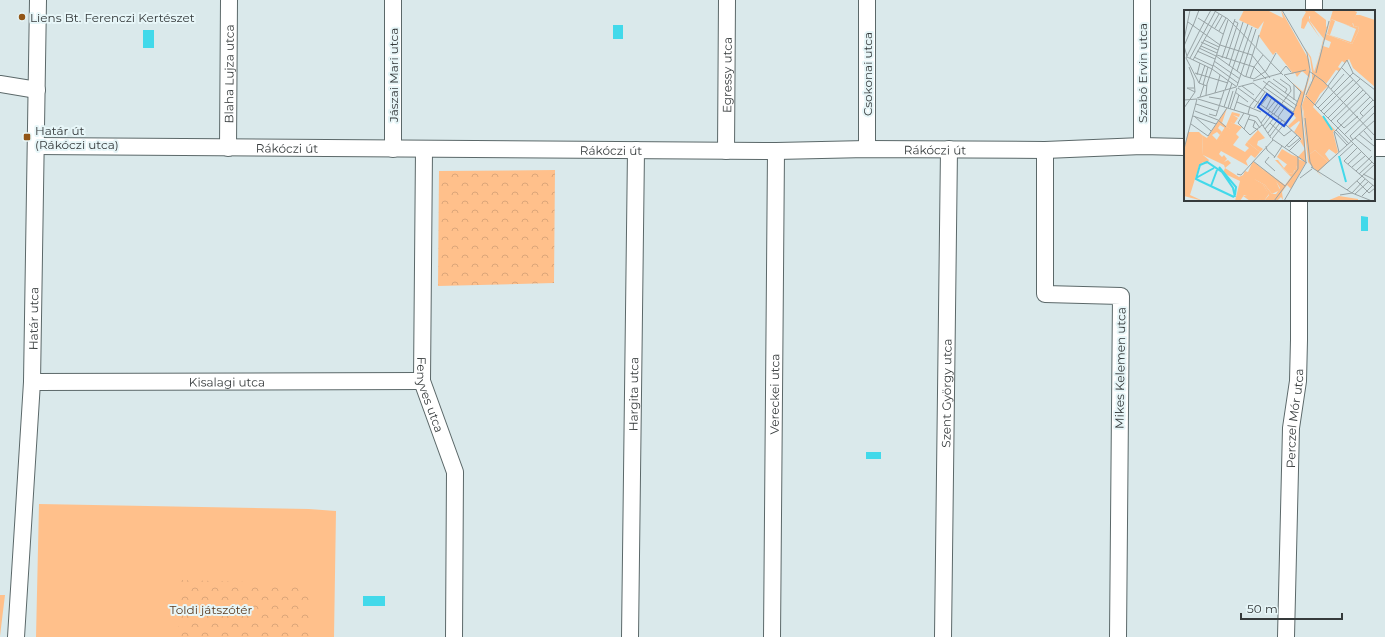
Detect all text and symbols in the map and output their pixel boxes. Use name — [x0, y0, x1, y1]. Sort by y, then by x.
place label: Liens Bt. Ferenczi Kertészet — [30, 10, 195, 25]
inset map — [1184, 10, 1375, 201]
marker: Liens Bt. Ferenczi Kertészet — [17, 12, 27, 22]
street label: Szabó Ervin utca — [1135, 23, 1150, 123]
street label: Blaha Lujza utca — [221, 24, 236, 124]
street label: Jászai Mari utca — [386, 28, 401, 123]
street label: Csokonai utca — [860, 32, 875, 116]
street label: Egressy utca — [719, 37, 734, 113]
place label: Határ út (Rákóczi utca) — [35, 123, 119, 152]
marker: Határ út (Rákóczi utca) — [22, 132, 32, 142]
street label: Rákóczi út — [256, 140, 318, 155]
street label: Rákóczi út — [580, 142, 642, 158]
street label: Rákóczi út — [904, 142, 966, 157]
street label: Határ utca — [25, 287, 41, 350]
street label: Mikes Kelemen utca — [1111, 307, 1129, 429]
street label: Szent György utca — [938, 338, 954, 448]
street label: Vereckei utca — [766, 354, 782, 434]
street label: Fenyves utca — [414, 357, 447, 434]
street label: Hargita utca — [625, 357, 641, 431]
street label: Perczel Mór utca — [1283, 368, 1306, 468]
street label: Kisalagi utca — [189, 374, 265, 389]
scale bar — [1241, 595, 1342, 621]
text: 50 m — [1247, 601, 1278, 616]
park label: Toldi játszótér — [170, 602, 253, 617]

